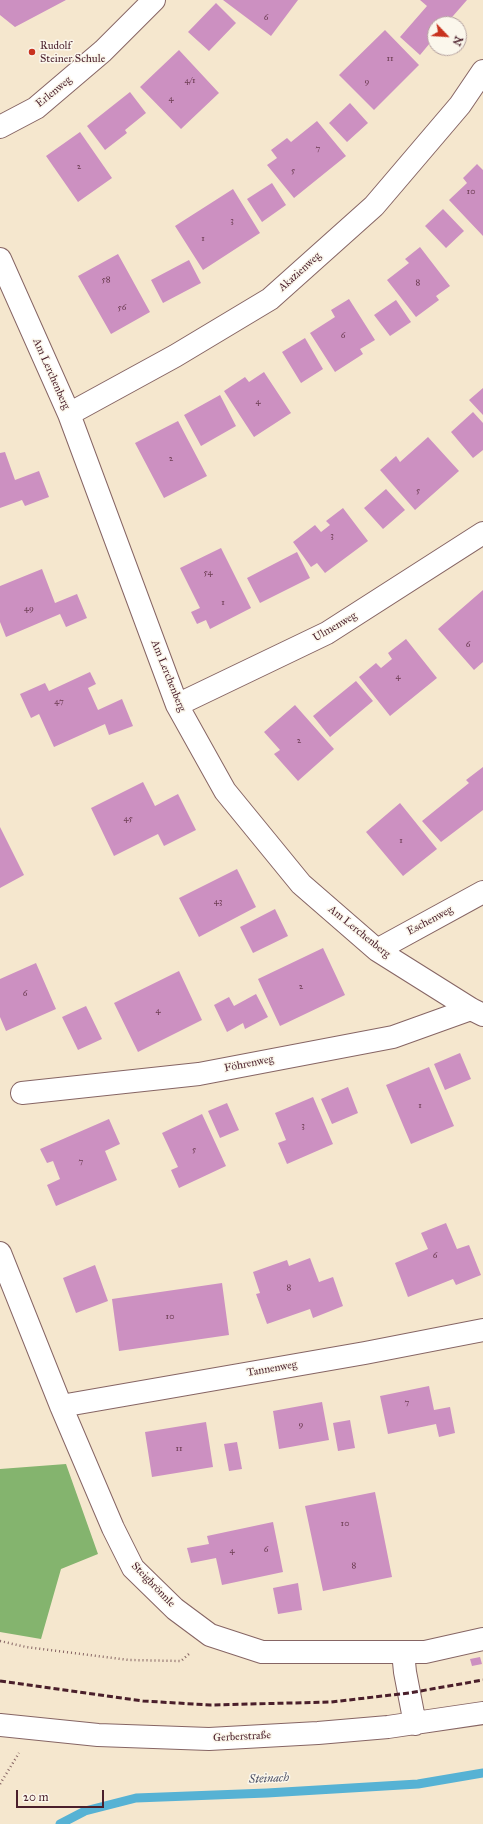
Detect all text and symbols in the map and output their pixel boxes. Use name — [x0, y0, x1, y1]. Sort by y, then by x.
house number: 6 — [264, 13, 268, 23]
north arrow — [427, 16, 467, 56]
text: N — [450, 34, 465, 48]
place label: Rudolf Steiner Schule — [40, 39, 105, 65]
marker: Rudolf Steiner Schule — [27, 47, 37, 57]
house number: 11 — [386, 54, 394, 64]
street label: Erlenweg — [33, 74, 75, 110]
house number: 4/1 — [185, 76, 195, 86]
house number: 9 — [365, 77, 369, 87]
house number: 4 — [168, 94, 174, 104]
house number: 7 — [316, 144, 320, 154]
house number: 2 — [77, 162, 81, 172]
house number: 5 — [291, 166, 295, 176]
house number: 10 — [467, 187, 475, 197]
house number: 3 — [230, 216, 234, 226]
house number: 1 — [201, 234, 205, 244]
street label: Akazienweg — [276, 250, 324, 294]
house number: 58 — [102, 275, 110, 285]
house number: 8 — [416, 278, 420, 288]
house number: 56 — [118, 303, 126, 313]
house number: 6 — [341, 331, 345, 341]
street label: Am Lerchenberg — [29, 337, 73, 411]
house number: 4 — [255, 397, 261, 407]
house number: 2 — [169, 454, 173, 464]
house number: 5 — [416, 486, 420, 496]
house number: 3 — [330, 531, 334, 541]
house number: 54 — [204, 568, 212, 578]
house number: 1 — [221, 598, 225, 608]
house number: 49 — [24, 604, 34, 614]
street label: Ulmenweg — [311, 609, 359, 645]
street label: Am Lerchenberg — [148, 638, 188, 714]
house number: 6 — [466, 640, 470, 650]
house number: 4 — [395, 672, 401, 682]
house number: 47 — [54, 697, 64, 707]
house number: 2 — [297, 736, 301, 746]
house number: 45 — [123, 814, 133, 824]
house number: 1 — [399, 836, 403, 846]
house number: 43 — [214, 897, 222, 907]
street label: Am Lerchenberg — [325, 903, 393, 961]
street label: Eschenweg — [405, 903, 455, 939]
house number: 2 — [299, 982, 303, 992]
house number: 6 — [23, 989, 27, 999]
house number: 4 — [155, 1006, 161, 1016]
street label: Föhrenweg — [223, 1053, 275, 1075]
house number: 1 — [418, 1101, 422, 1111]
house number: 3 — [301, 1121, 305, 1131]
house number: 5 — [192, 1145, 196, 1155]
house number: 7 — [79, 1157, 83, 1167]
house number: 6 — [433, 1251, 437, 1261]
house number: 8 — [287, 1283, 291, 1293]
house number: 10 — [166, 1312, 174, 1322]
street label: Tannenweg — [246, 1358, 298, 1380]
house number: 7 — [405, 1398, 409, 1408]
house number: 9 — [299, 1420, 303, 1430]
house number: 11 — [175, 1444, 183, 1454]
house number: 10 — [341, 1519, 349, 1529]
house number: 6 — [264, 1545, 268, 1555]
house number: 4 — [229, 1546, 235, 1556]
street label: Steigbrönnle — [128, 1560, 178, 1610]
house number: 8 — [352, 1561, 356, 1571]
street label: Gerberstraße — [213, 1729, 271, 1745]
water label: Steinach — [248, 1771, 290, 1787]
scale bar — [18, 1782, 106, 1808]
text: 20 m — [23, 1790, 49, 1804]

